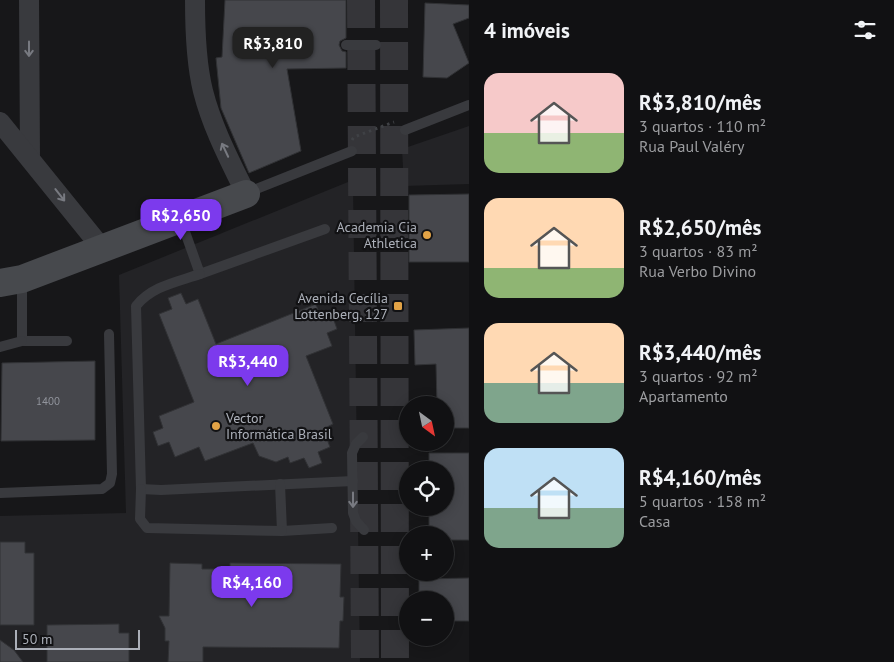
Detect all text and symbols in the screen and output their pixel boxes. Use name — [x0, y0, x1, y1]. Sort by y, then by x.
icon: filters — [851, 16, 879, 44]
text: 4 imóveis — [484, 17, 570, 44]
pin: R$3,810 — [227, 27, 319, 69]
text: R$3,810 — [243, 33, 303, 53]
one-way arrow — [24, 40, 34, 56]
text: R$3,810/mês — [639, 89, 761, 116]
icon: home — [524, 93, 584, 153]
text: 3 quartos · 110 m² — [639, 116, 766, 136]
text: Rua Paul Valéry — [639, 136, 745, 156]
one-way arrow — [219, 143, 229, 158]
one-way arrow — [54, 188, 65, 201]
pin: R$2,650 — [135, 198, 227, 241]
text: R$2,650 — [151, 205, 211, 225]
text: R$2,650/mês — [639, 214, 761, 241]
place label: Academia Cia Athletica — [337, 218, 417, 252]
icon: home — [524, 218, 584, 278]
marker: Academia Cia Athletica — [421, 229, 433, 241]
text: 3 quartos · 83 m² — [639, 241, 757, 261]
text: Rua Verbo Divino — [639, 261, 756, 281]
place label: Avenida Cecília Lottenberg, 127 — [294, 289, 388, 323]
marker: Avenida Cecília Lottenberg, 127 — [392, 300, 404, 312]
text: R$3,440/mês — [639, 339, 761, 366]
icon: home — [524, 343, 584, 403]
pin: R$3,440 — [202, 344, 294, 387]
text: R$3,440 — [218, 351, 278, 371]
text: 3 quartos · 92 m² — [639, 366, 757, 386]
text: Apartamento — [639, 386, 728, 406]
house number: 1400 — [36, 394, 60, 408]
north arrow — [399, 396, 454, 451]
map controls — [399, 396, 454, 646]
place label: Vector Informática Brasil — [225, 409, 332, 443]
marker: Vector Informática Brasil — [210, 420, 222, 432]
button: locate — [399, 461, 454, 516]
text: R$4,160/mês — [639, 464, 761, 491]
icon: home — [524, 468, 584, 528]
text: 5 quartos · 158 m² — [639, 491, 766, 511]
one-way arrow — [348, 492, 358, 508]
text: Casa — [639, 511, 670, 531]
button: + — [399, 526, 454, 581]
pin: R$4,160 — [206, 566, 298, 608]
text: R$4,160 — [222, 572, 282, 592]
button: − — [399, 591, 454, 646]
scale bar — [15, 627, 140, 650]
text: 50 m — [22, 630, 52, 648]

